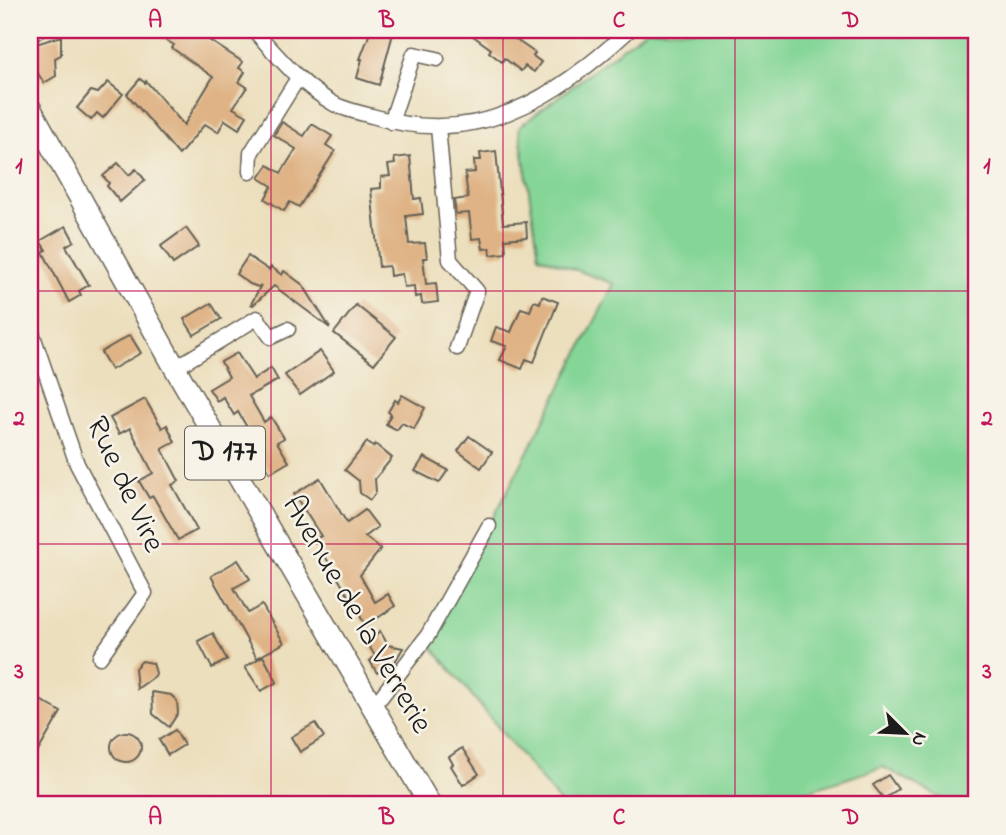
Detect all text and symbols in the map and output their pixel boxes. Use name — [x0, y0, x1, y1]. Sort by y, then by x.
text: A — [148, 5, 162, 38]
text: B — [378, 5, 395, 38]
text: C — [613, 5, 626, 38]
text: D — [842, 5, 859, 38]
text: 1 — [15, 151, 23, 184]
text: 1 — [983, 151, 991, 184]
text: 2 — [12, 403, 25, 436]
text: 2 — [980, 403, 993, 436]
street label: Rue de Vire — [72, 409, 176, 561]
road number: D 177 — [185, 426, 265, 480]
street label: Avenue de la Verrerie — [269, 487, 444, 743]
text: 3 — [13, 656, 24, 689]
text: 3 — [981, 656, 992, 689]
north arrow — [870, 698, 940, 768]
text: N — [903, 728, 933, 750]
text: A — [148, 802, 162, 835]
text: B — [378, 802, 395, 835]
text: C — [613, 802, 626, 835]
text: D — [842, 802, 859, 835]

